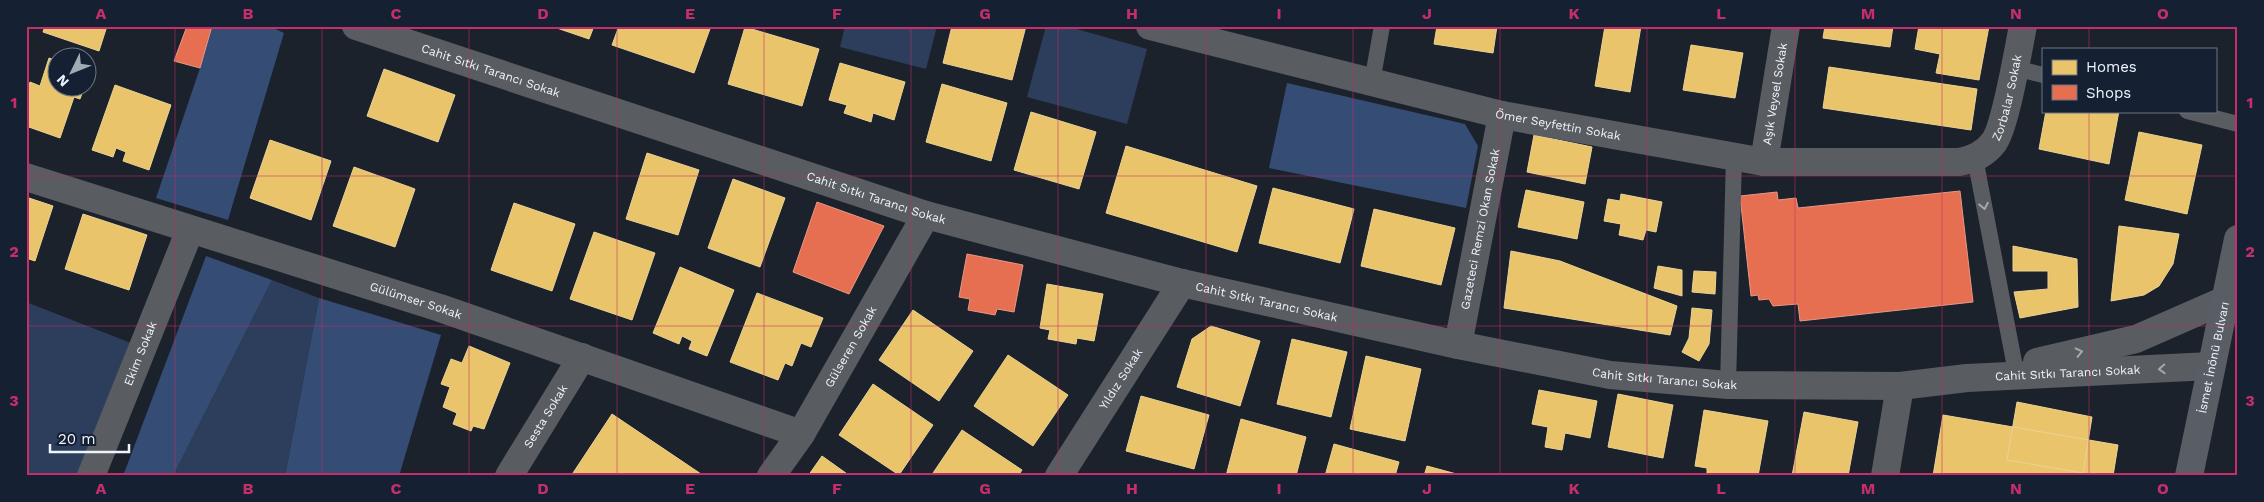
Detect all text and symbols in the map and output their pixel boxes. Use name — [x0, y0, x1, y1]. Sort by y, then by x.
text: A — [96, 4, 107, 23]
text: B — [243, 4, 254, 23]
text: C — [391, 4, 402, 23]
text: D — [537, 4, 549, 23]
text: E — [685, 4, 695, 23]
text: F — [832, 4, 842, 23]
text: G — [979, 4, 991, 23]
text: H — [1126, 4, 1138, 23]
text: I — [1276, 4, 1282, 23]
text: J — [1422, 4, 1432, 23]
text: K — [1568, 4, 1580, 23]
text: L — [1716, 4, 1726, 23]
text: M — [1861, 4, 1875, 23]
text: N — [2010, 4, 2022, 23]
text: O — [2157, 4, 2169, 23]
street label: Cahit Sıtkı Tarancı Sokak — [420, 41, 562, 100]
street label: Aşık Veysel Sokak — [1760, 42, 1790, 146]
north arrow — [48, 48, 98, 98]
legend — [2042, 48, 2216, 112]
street label: Zorbalar Sokak — [1989, 53, 2024, 143]
text: Homes — [2086, 58, 2137, 76]
text: N — [53, 72, 72, 90]
text: Shops — [2086, 84, 2131, 102]
text: 1 — [11, 93, 17, 112]
text: 1 — [2247, 93, 2253, 112]
street label: Ömer Seyfettin Sokak — [1494, 107, 1622, 143]
street label: Gazeteci Remzi Okan Sokak — [1458, 147, 1502, 311]
street label: Cahit Sıtkı Tarancı Sokak — [805, 169, 948, 227]
one-way arrow — [1979, 202, 1989, 211]
text: 2 — [9, 242, 19, 261]
text: 2 — [2245, 242, 2255, 261]
street label: Gülümser Sokak — [368, 279, 464, 322]
street label: Cahit Sıtkı Tarancı Sokak — [1194, 279, 1339, 325]
street label: İsmet İnönü Bulvarı — [2195, 300, 2232, 415]
street label: Gülseren Sokak — [822, 303, 880, 390]
street label: Ekim Sokak — [121, 319, 160, 388]
street label: Yıldız Sokak — [1096, 346, 1145, 412]
one-way arrow — [2075, 347, 2084, 358]
street label: Cahit Sıtkı Tarancı Sokak — [1995, 362, 2141, 384]
one-way arrow — [2158, 363, 2166, 374]
street label: Cahit Sıtkı Tarancı Sokak — [1591, 365, 1737, 392]
street label: Sesta Sokak — [521, 382, 570, 451]
text: 3 — [9, 391, 19, 410]
text: 3 — [2245, 391, 2255, 410]
scale bar — [50, 422, 129, 454]
text: 20 m — [58, 430, 96, 448]
text: A — [96, 479, 107, 498]
text: B — [243, 479, 254, 498]
text: C — [391, 479, 402, 498]
text: D — [537, 479, 549, 498]
text: E — [685, 479, 695, 498]
text: F — [832, 479, 842, 498]
text: G — [979, 479, 991, 498]
text: H — [1126, 479, 1138, 498]
text: I — [1276, 479, 1282, 498]
text: J — [1422, 479, 1432, 498]
text: K — [1568, 479, 1580, 498]
text: L — [1716, 479, 1726, 498]
text: M — [1861, 479, 1875, 498]
text: N — [2010, 479, 2022, 498]
text: O — [2157, 479, 2169, 498]

